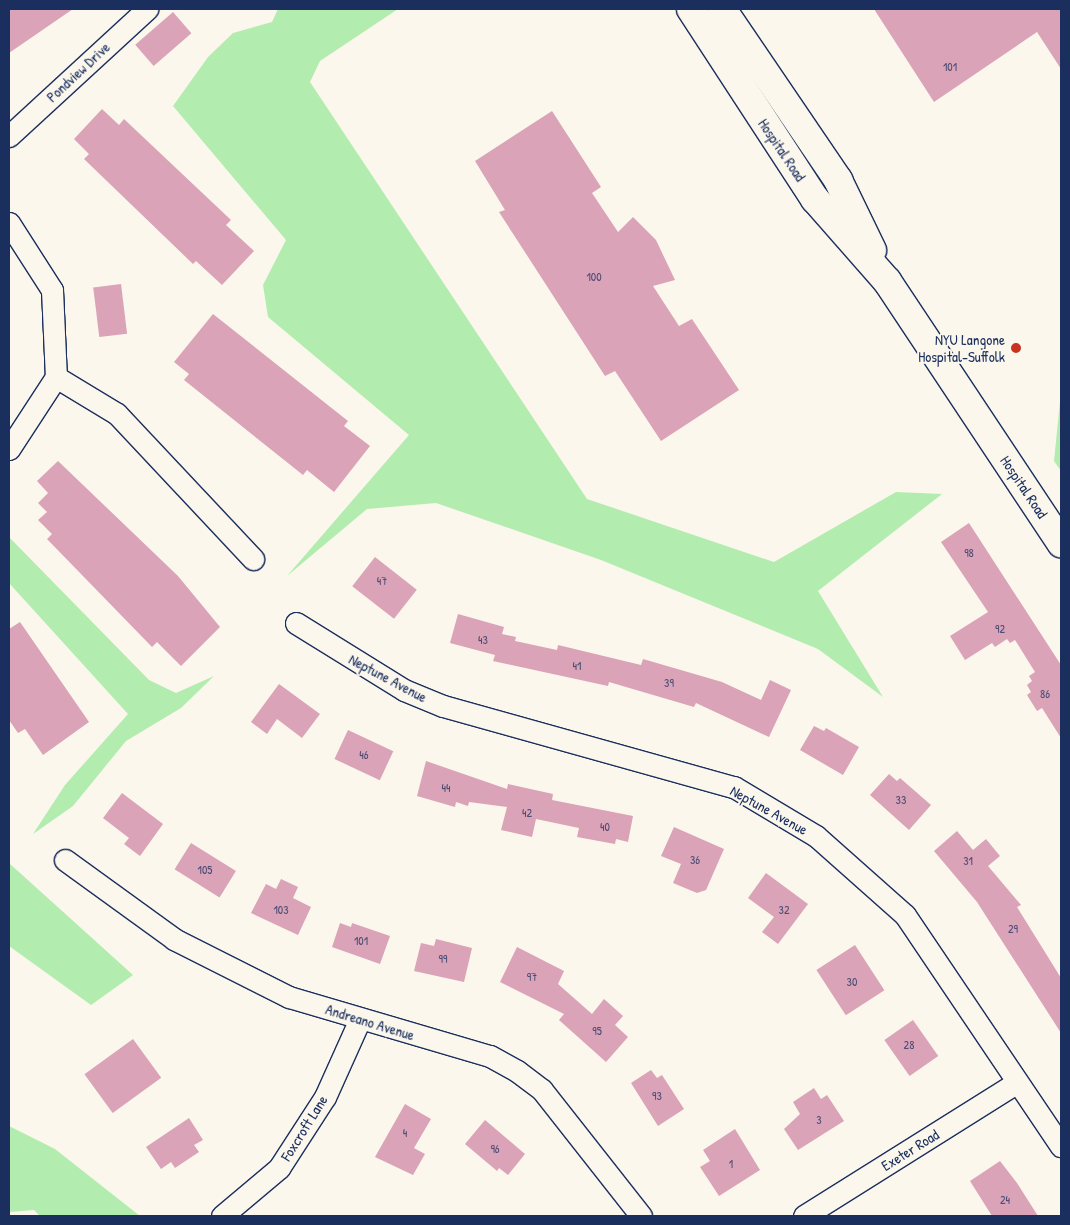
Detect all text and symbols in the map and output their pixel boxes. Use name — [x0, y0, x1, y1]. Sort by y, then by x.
street label: Pondview Drive — [43, 38, 113, 106]
house number: 101 — [943, 60, 957, 74]
street label: Hospital Road — [754, 115, 810, 185]
house number: 100 — [586, 270, 602, 284]
place label: NYU Langone Hospital-Suffolk — [918, 330, 1005, 365]
marker: NYU Langone Hospital-Suffolk — [1009, 341, 1023, 355]
street label: Hospital Road — [996, 452, 1052, 522]
house number: 98 — [964, 546, 974, 560]
house number: 47 — [377, 574, 387, 588]
house number: 92 — [995, 622, 1005, 636]
house number: 43 — [478, 633, 488, 647]
street label: Neptune Avenue — [346, 650, 430, 706]
house number: 41 — [573, 659, 581, 673]
house number: 39 — [664, 676, 674, 690]
house number: 86 — [1040, 687, 1050, 701]
house number: 46 — [359, 748, 369, 762]
house number: 44 — [442, 781, 450, 795]
street label: Neptune Avenue — [727, 781, 811, 839]
house number: 33 — [896, 793, 906, 807]
house number: 42 — [522, 806, 532, 820]
house number: 40 — [600, 820, 610, 834]
house number: 36 — [690, 853, 700, 867]
house number: 31 — [963, 854, 973, 868]
house number: 105 — [198, 863, 212, 877]
house number: 103 — [273, 903, 289, 917]
house number: 32 — [779, 903, 789, 917]
house number: 29 — [1008, 922, 1018, 936]
house number: 101 — [354, 934, 368, 948]
house number: 99 — [439, 952, 447, 966]
house number: 97 — [527, 970, 537, 984]
house number: 30 — [847, 975, 857, 989]
street label: Andreano Avenue — [323, 1000, 417, 1044]
house number: 95 — [592, 1024, 602, 1038]
house number: 28 — [904, 1038, 914, 1052]
house number: 93 — [652, 1089, 662, 1103]
street label: Foxcroft Lane — [277, 1092, 331, 1164]
house number: 3 — [816, 1113, 822, 1127]
street label: Exeter Road — [878, 1125, 942, 1175]
house number: 4 — [403, 1126, 407, 1140]
house number: 96 — [490, 1142, 500, 1156]
house number: 1 — [729, 1157, 733, 1171]
house number: 24 — [1000, 1193, 1010, 1207]

